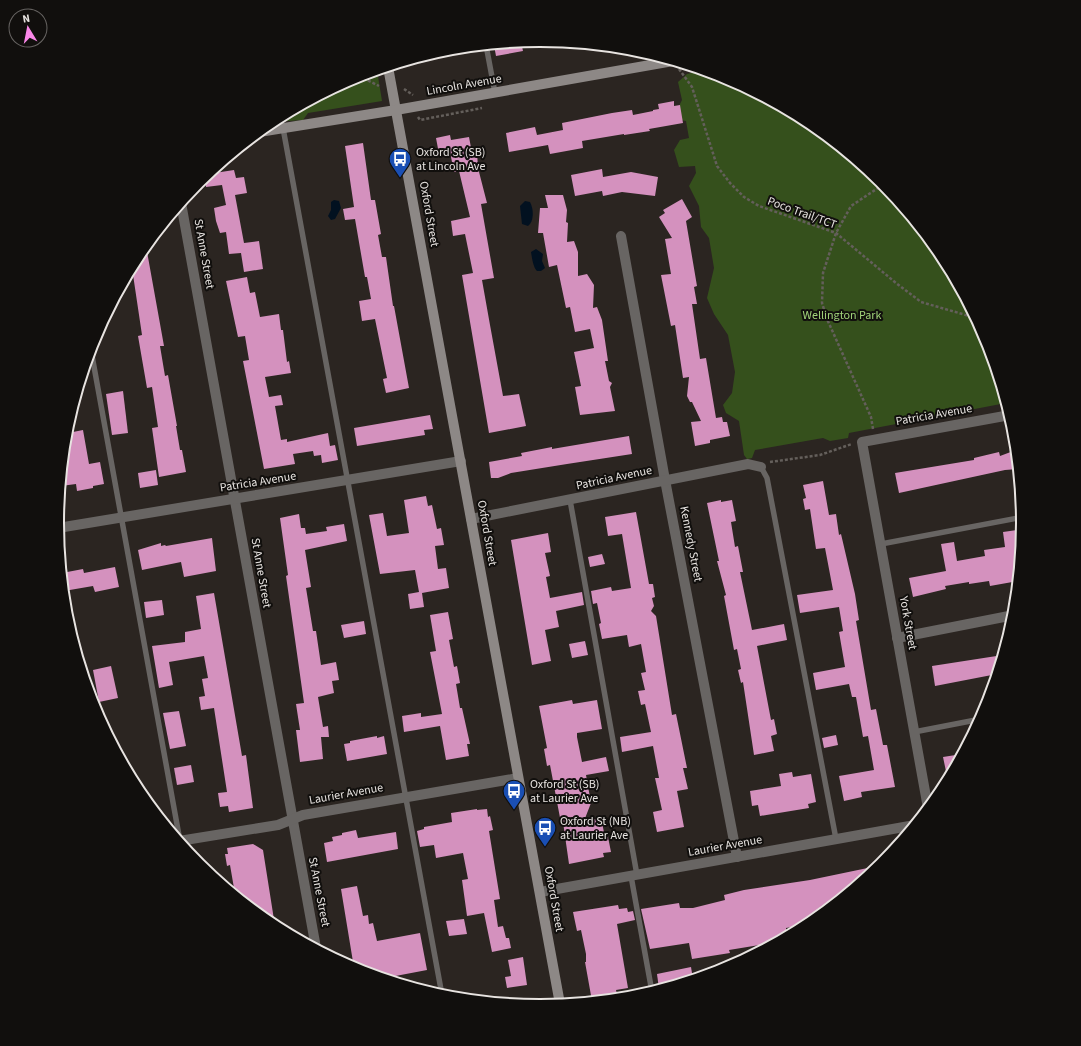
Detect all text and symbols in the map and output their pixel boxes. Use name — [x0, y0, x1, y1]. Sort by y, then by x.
north arrow — [8, 8, 48, 48]
text: N — [21, 11, 31, 27]
street label: Lincoln Avenue — [425, 70, 503, 100]
place label: Oxford St (SB) at Lincoln Ave — [416, 144, 485, 175]
bus stop icon: Oxford St (SB) at Lincoln Ave — [387, 146, 413, 179]
street label: Oxford Street — [415, 180, 443, 248]
street label: Poco Trail/TCT — [765, 193, 839, 234]
street label: St Anne Street — [189, 218, 219, 290]
park label: Wellington Park — [803, 307, 881, 324]
street label: Patricia Avenue — [895, 400, 974, 430]
street label: Patricia Avenue — [574, 462, 654, 494]
street label: Patricia Avenue — [219, 468, 297, 496]
street label: Oxford Street — [473, 499, 501, 567]
street label: Kennedy Street — [675, 505, 707, 583]
street label: St Anne Street — [246, 537, 276, 609]
street label: York Street — [895, 594, 921, 651]
place label: Oxford St (SB) at Laurier Ave — [530, 776, 599, 807]
bus stop icon: Oxford St (SB) at Laurier Ave — [501, 778, 527, 811]
street label: Laurier Avenue — [308, 779, 384, 809]
place label: Oxford St (NB) at Laurier Ave — [560, 813, 631, 844]
bus stop icon: Oxford St (NB) at Laurier Ave — [532, 815, 558, 848]
street label: Laurier Avenue — [687, 831, 763, 861]
street label: St Anne Street — [304, 856, 334, 928]
street label: Oxford Street — [540, 865, 568, 933]

